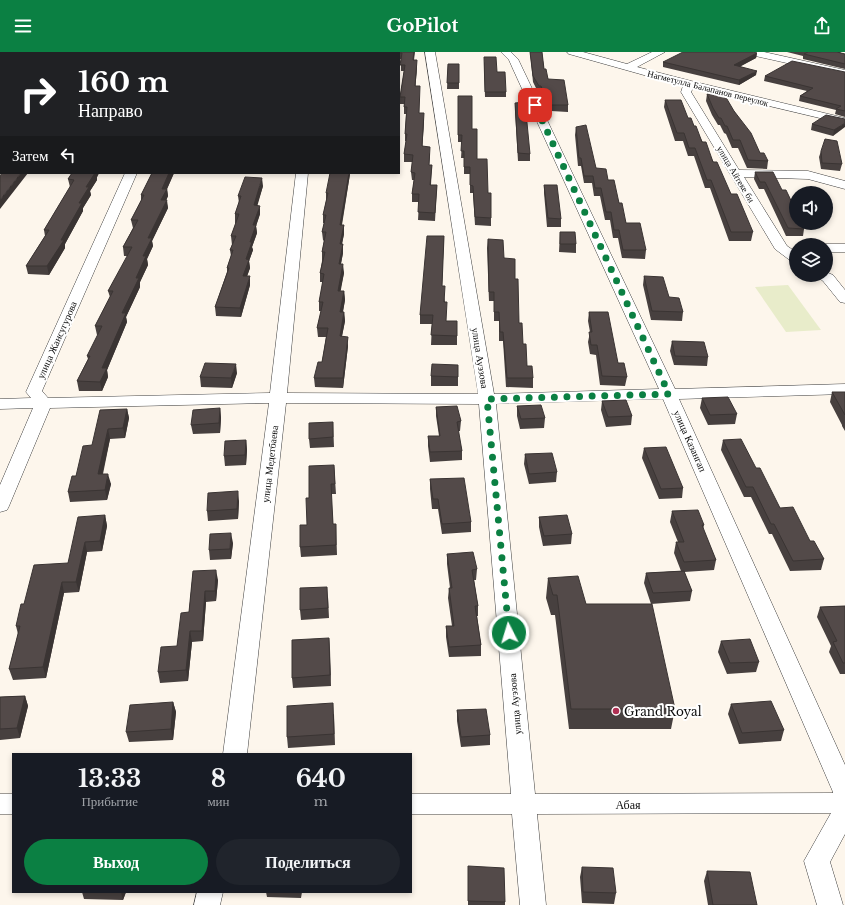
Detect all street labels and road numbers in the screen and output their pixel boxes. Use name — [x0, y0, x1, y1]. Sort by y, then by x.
street label: Нагметулла Балапанов переулок — [646, 68, 770, 109]
street label: улица Айтеке би — [715, 144, 757, 204]
street label: улица Жансугурова — [34, 299, 80, 381]
street label: улица Ауэзова — [469, 327, 491, 390]
street label: улица Казангап — [671, 408, 710, 474]
street label: улица Медетбаева — [259, 424, 281, 503]
street label: улица Ауэзова — [506, 672, 524, 735]
street label: Абая — [615, 797, 641, 812]

